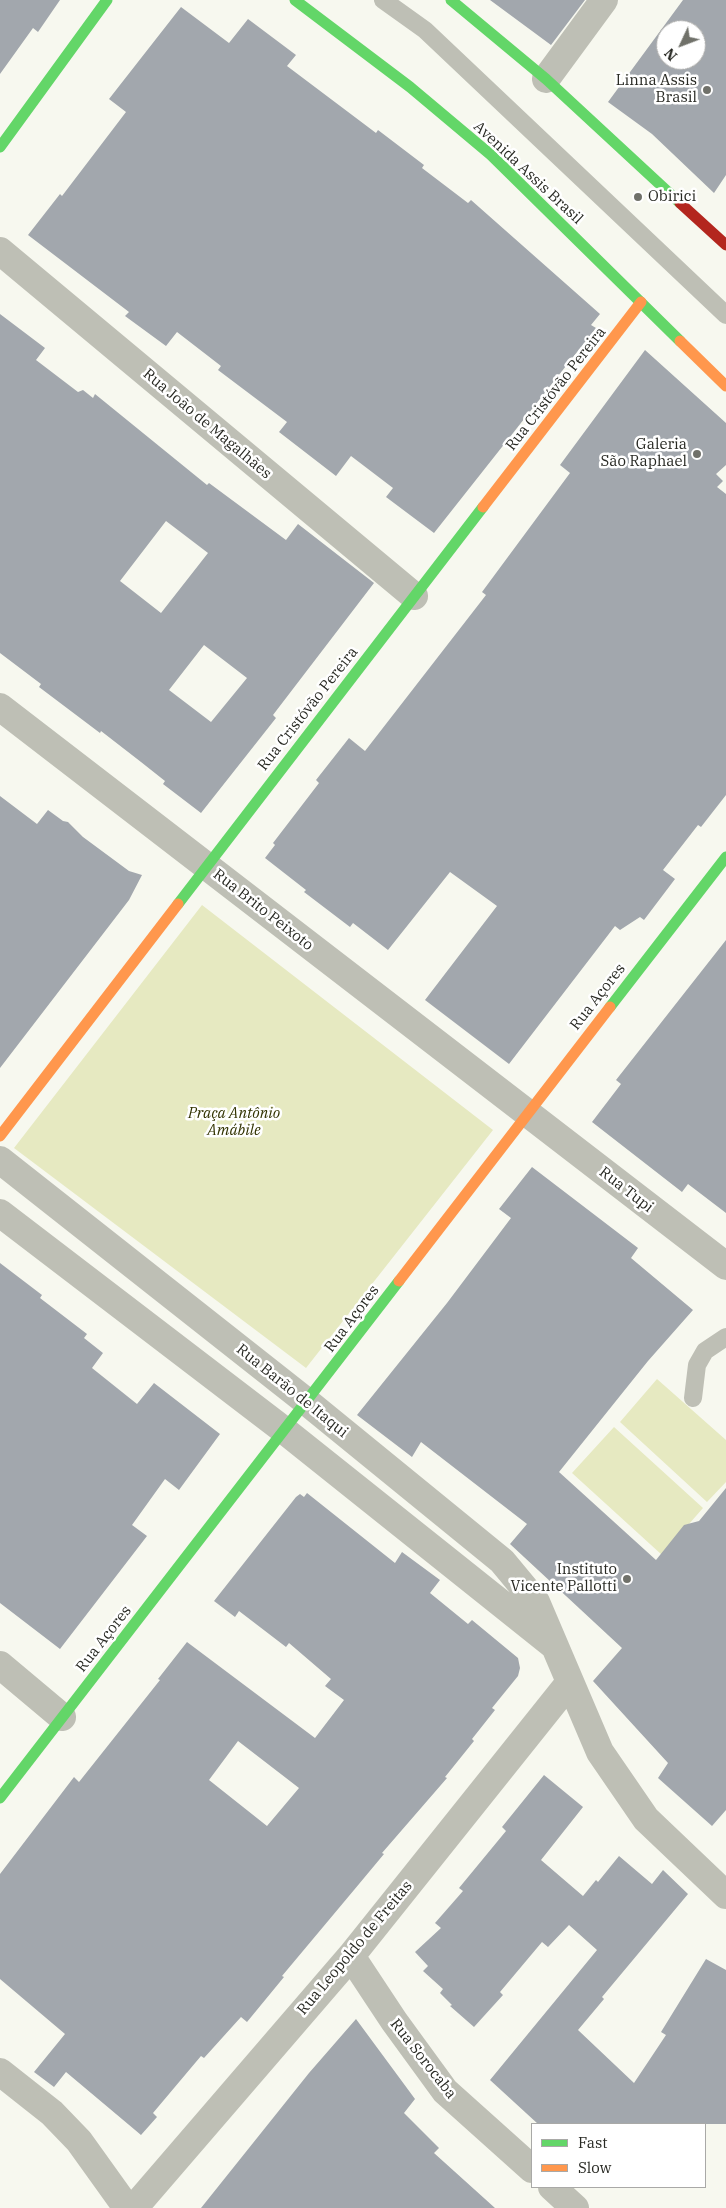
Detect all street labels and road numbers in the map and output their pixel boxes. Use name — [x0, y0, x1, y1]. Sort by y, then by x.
street label: Avenida Assis Brasil — [470, 118, 586, 228]
street label: Rua Cristóvão Pereira — [502, 324, 610, 454]
street label: Rua João de Magalhães — [139, 365, 275, 483]
street label: Rua Cristóvão Pereira — [254, 644, 362, 774]
street label: Rua Brito Peixoto — [209, 865, 317, 955]
street label: Rua Açores — [567, 960, 629, 1034]
street label: Rua Tupi — [595, 1163, 657, 1217]
street label: Rua Açores — [321, 1282, 383, 1356]
street label: Rua Barão de Itaqui — [233, 1340, 351, 1442]
street label: Rua Açores — [73, 1602, 135, 1676]
street label: Rua Leopoldo de Freitas — [294, 1877, 416, 2019]
street label: Rua Sorocaba — [386, 2015, 460, 2103]

